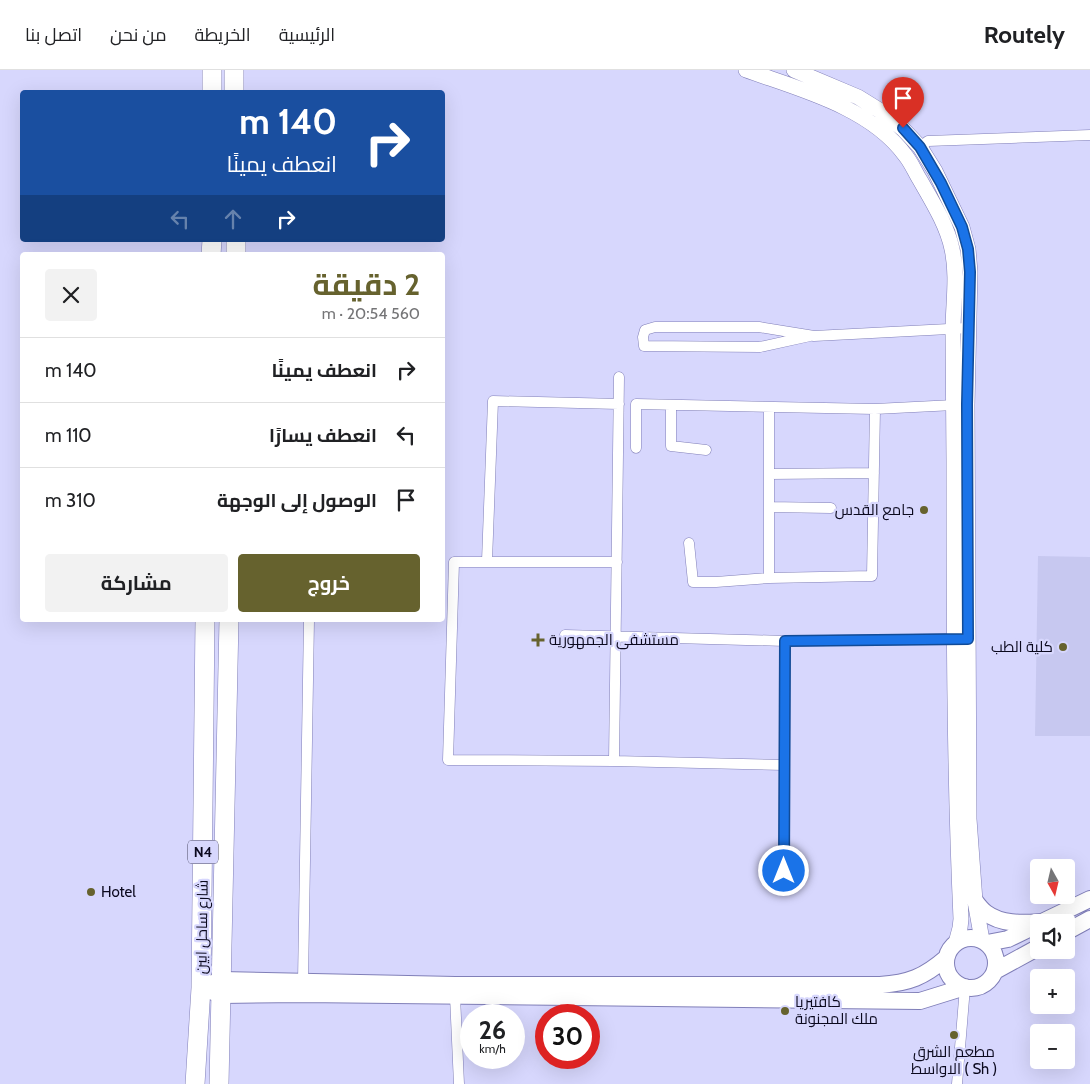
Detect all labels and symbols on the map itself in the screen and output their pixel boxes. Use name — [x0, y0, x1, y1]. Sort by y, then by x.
pin — [882, 77, 924, 128]
place label: جامع القدس — [835, 501, 914, 521]
marker: جامع القدس — [918, 504, 930, 516]
place label: مستشفى الجمهورية — [549, 631, 679, 650]
marker: مستشفى الجمهورية — [531, 633, 545, 647]
place label: كلية الطب — [991, 638, 1053, 656]
marker: كلية الطب — [1057, 641, 1069, 653]
road number: N4 — [188, 840, 218, 864]
position arrow — [757, 844, 809, 896]
north arrow — [1030, 859, 1075, 904]
street label: شارع ساحل ابين — [192, 880, 214, 974]
place label: Hotel — [101, 883, 136, 901]
marker: Hotel — [85, 886, 97, 898]
place label: كافتيريا ملك المجنونة — [795, 993, 878, 1028]
speed limit sign: 30 — [535, 1004, 600, 1069]
marker: كافتيريا ملك المجنونة — [779, 1005, 791, 1017]
marker: مطعم الشرق الاواسط ( Sh ) — [948, 1029, 960, 1041]
place label: مطعم الشرق الاواسط ( Sh ) — [911, 1043, 997, 1078]

